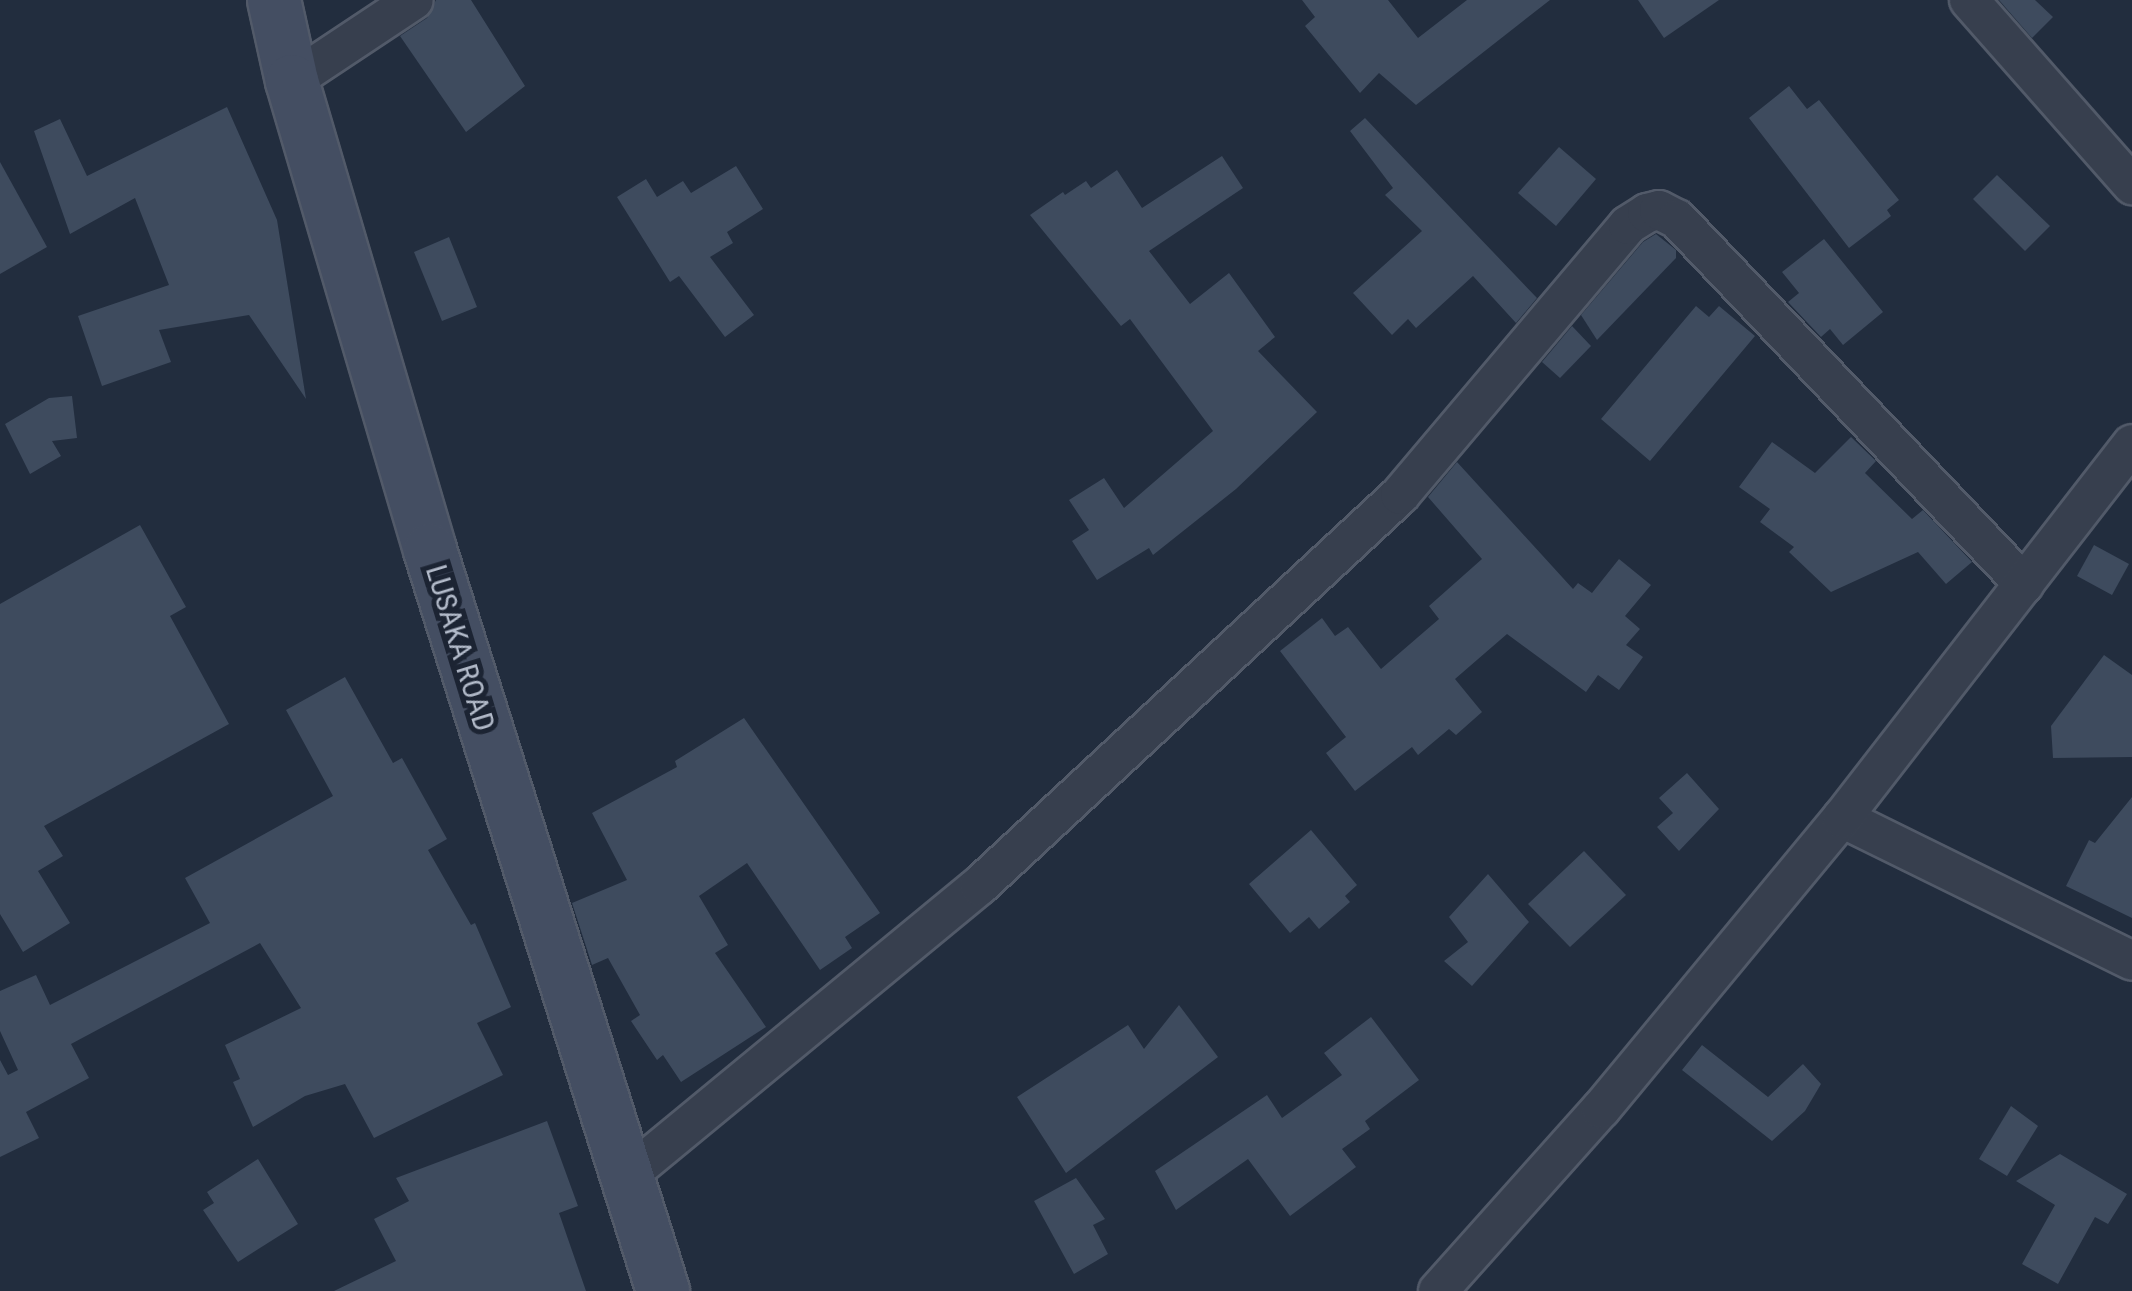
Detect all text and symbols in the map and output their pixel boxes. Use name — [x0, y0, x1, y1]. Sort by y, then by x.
street label: LUSAKA ROAD — [418, 561, 502, 735]

